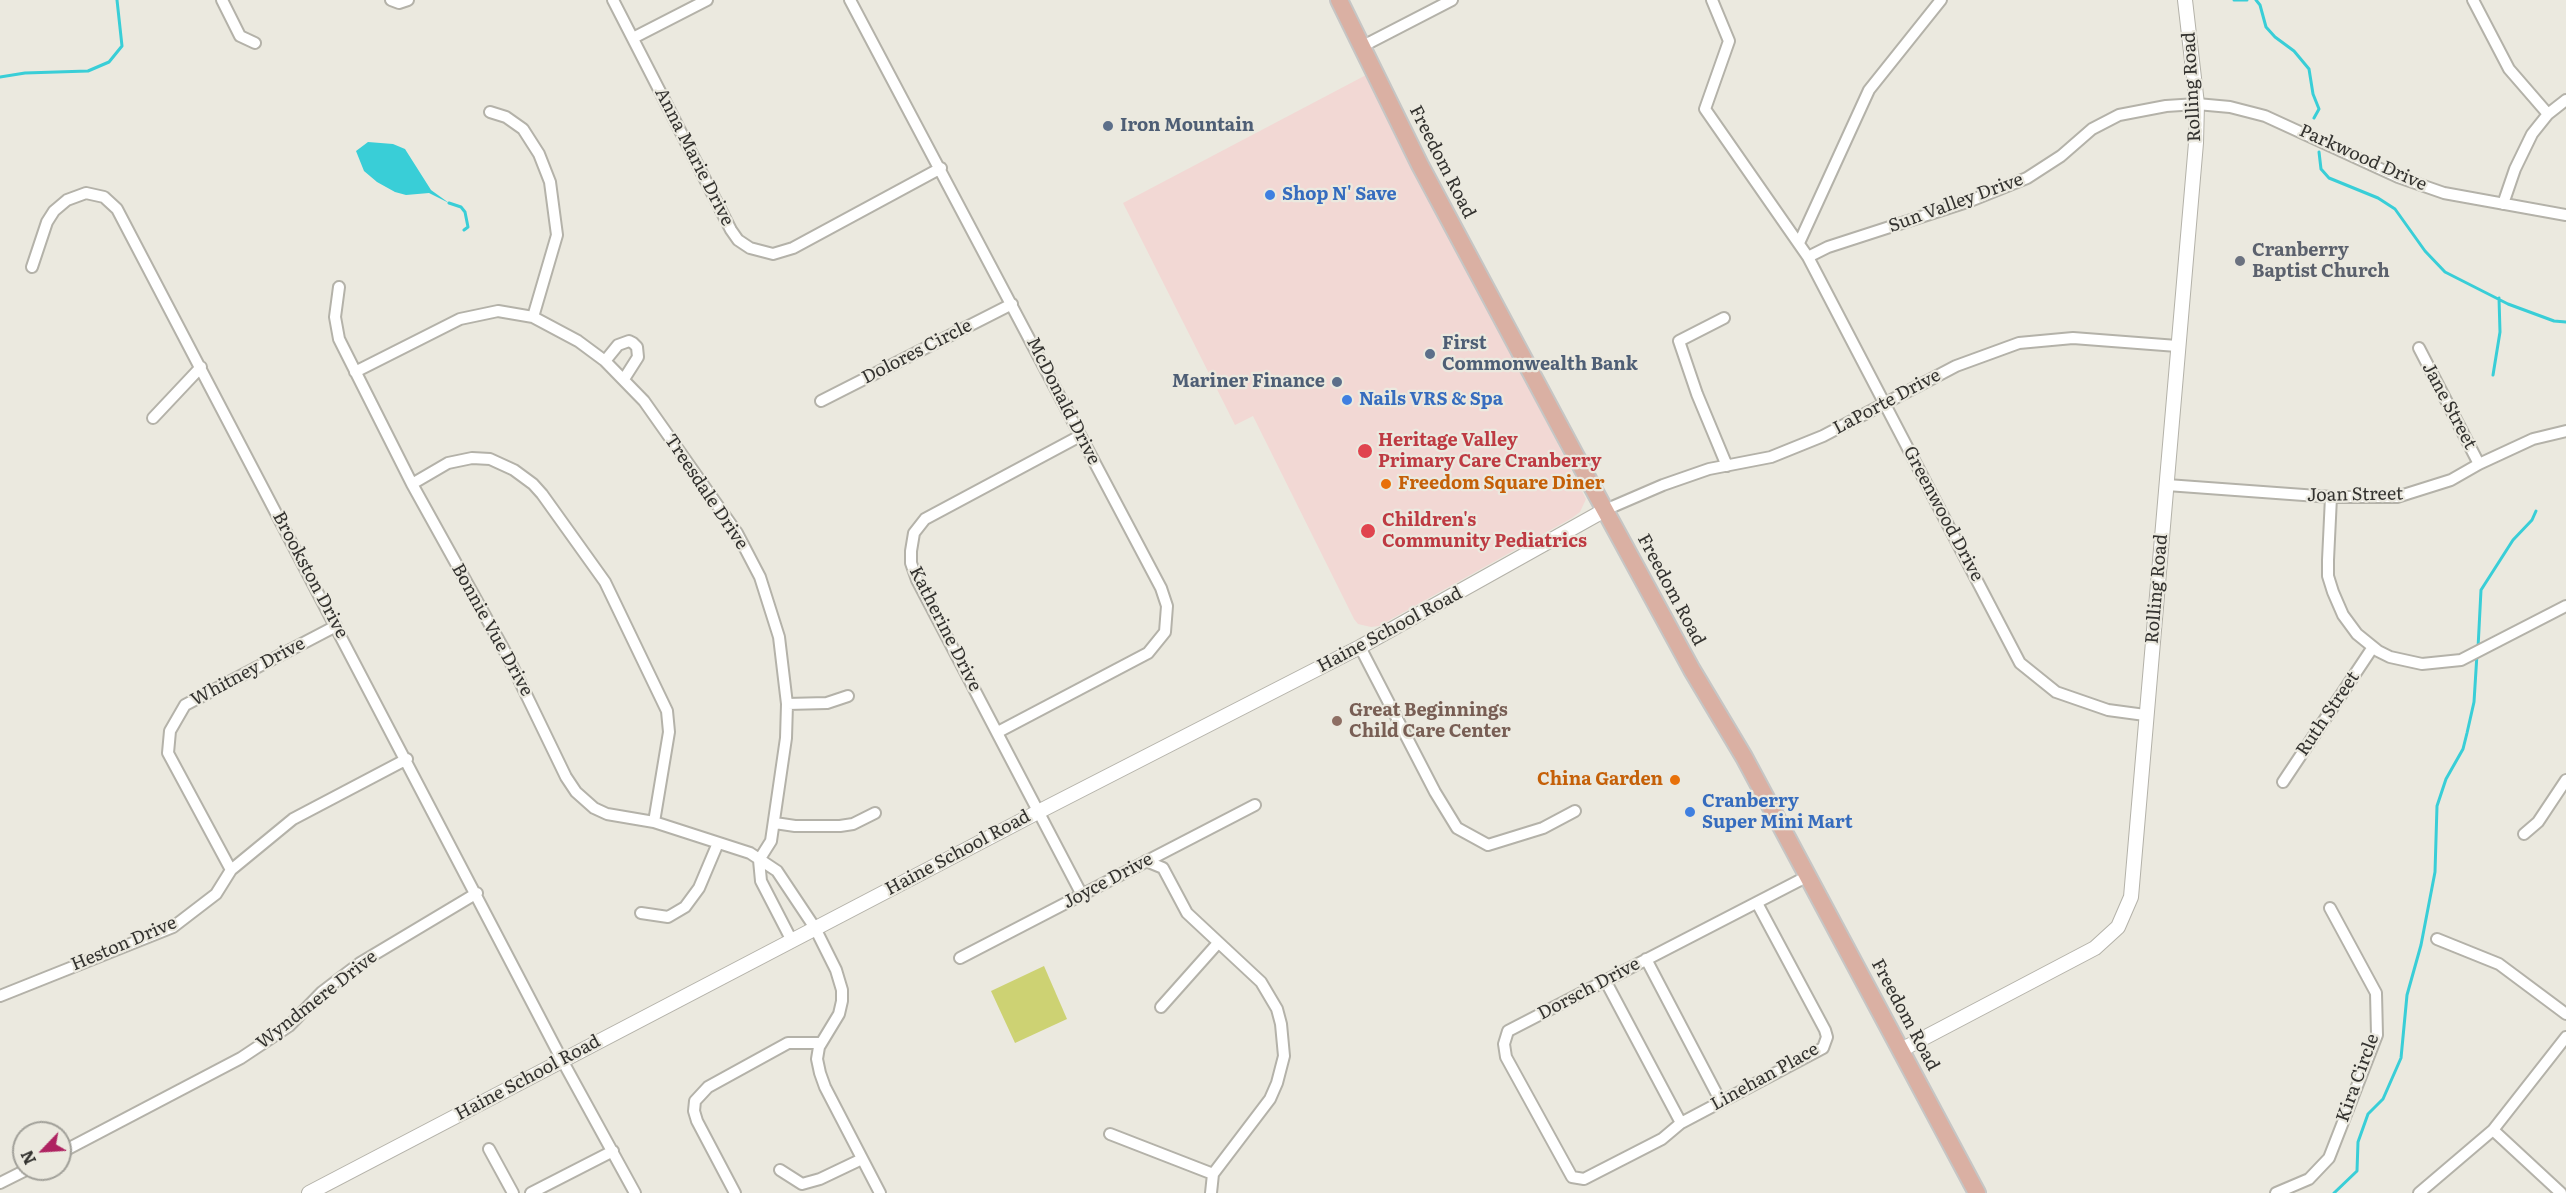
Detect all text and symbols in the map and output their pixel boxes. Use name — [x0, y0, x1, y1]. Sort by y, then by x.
street label: Rolling Road — [2178, 31, 2206, 143]
street label: Anna Marie Drive — [650, 84, 738, 230]
street label: Freedom Road — [1404, 102, 1480, 222]
place label: Iron Mountain — [1120, 115, 1254, 137]
marker: Iron Mountain — [1101, 119, 1115, 133]
street label: Parkwood Drive — [2296, 120, 2430, 196]
street label: Sun Valley Drive — [1886, 169, 2026, 237]
place label: Shop N' Save — [1282, 184, 1397, 206]
marker: Shop N' Save — [1263, 188, 1277, 202]
place label: Cranberry Baptist Church — [2252, 240, 2390, 282]
marker: Cranberry Baptist Church — [2233, 254, 2247, 268]
street label: Dolores Circle — [858, 315, 976, 389]
place label: First Commonwealth Bank — [1442, 333, 1638, 376]
street label: McDonald Drive — [1022, 334, 1104, 468]
marker: First Commonwealth Bank — [1423, 347, 1437, 361]
street label: Jane Street — [2417, 359, 2481, 453]
street label: LaPorte Drive — [1830, 365, 1944, 439]
place label: Mariner Finance — [1172, 371, 1325, 393]
marker: Mariner Finance — [1330, 375, 1344, 389]
place label: Nails VRS & Spa — [1359, 389, 1503, 411]
marker: Nails VRS & Spa — [1340, 393, 1354, 407]
street label: Treesdale Drive — [659, 430, 753, 554]
place label: Heritage Valley Primary Care Cranberry — [1378, 430, 1602, 472]
marker: Heritage Valley Primary Care Cranberry — [1356, 442, 1374, 460]
street label: Greenwood Drive — [1898, 443, 1988, 585]
place label: Freedom Square Diner — [1398, 473, 1604, 495]
marker: Freedom Square Diner — [1379, 477, 1393, 491]
street label: Joan Street — [2307, 483, 2403, 507]
street label: Brookston Drive — [268, 508, 352, 642]
place label: Children's Community Pediatrics — [1382, 510, 1587, 552]
marker: Children's Community Pediatrics — [1359, 522, 1377, 540]
street label: Freedom Road — [1632, 530, 1710, 650]
street label: Rolling Road — [2141, 533, 2173, 645]
street label: Bonnie Vue Drive — [447, 560, 537, 700]
street label: Katherine Drive — [904, 563, 986, 695]
street label: Haine School Road — [1314, 583, 1466, 677]
street label: Whitney Drive — [187, 633, 309, 711]
street label: Ruth Street — [2292, 668, 2364, 760]
place label: Great Beginnings Child Care Center — [1349, 700, 1511, 742]
marker: Great Beginnings Child Care Center — [1330, 714, 1344, 728]
place label: China Garden — [1537, 769, 1663, 791]
marker: China Garden — [1668, 773, 1682, 787]
place label: Cranberry Super Mini Mart — [1702, 791, 1853, 834]
marker: Cranberry Super Mini Mart — [1683, 805, 1697, 819]
street label: Haine School Road — [882, 806, 1034, 900]
street label: Joyce Drive — [1059, 848, 1157, 914]
street label: Heston Drive — [68, 912, 180, 976]
street label: Wyndmere Drive — [252, 946, 382, 1054]
street label: Dorsch Drive — [1534, 953, 1644, 1025]
street label: Freedom Road — [1866, 955, 1944, 1075]
street label: Haine School Road — [452, 1031, 604, 1125]
street label: Kira Circle — [2332, 1031, 2384, 1125]
street label: Linehan Place — [1707, 1038, 1823, 1116]
north arrow — [12, 1121, 72, 1181]
text: N — [14, 1147, 41, 1169]

